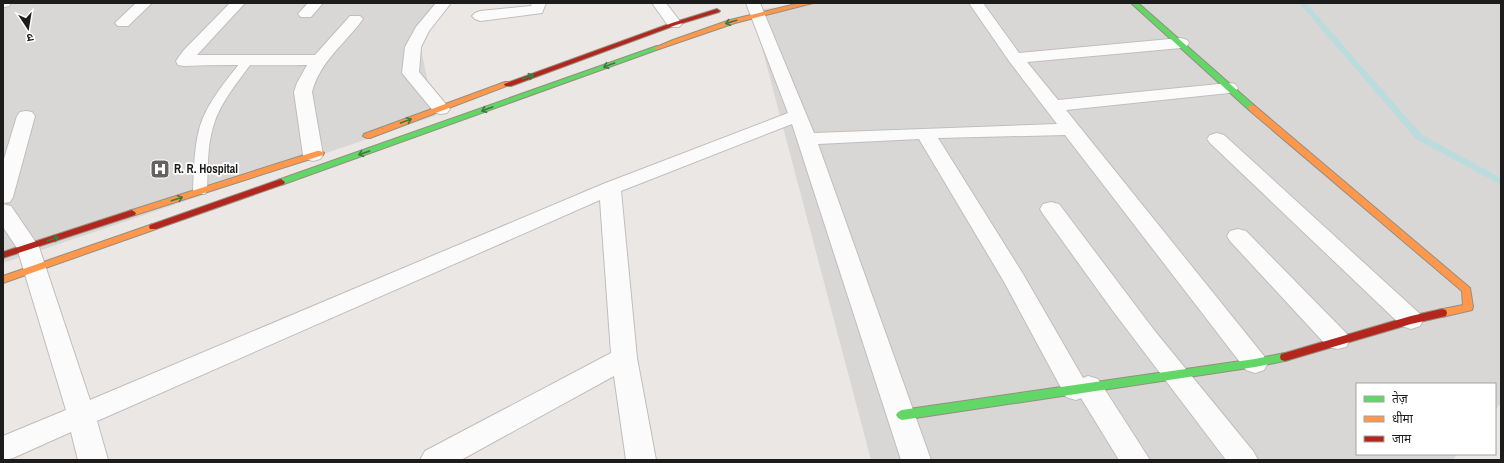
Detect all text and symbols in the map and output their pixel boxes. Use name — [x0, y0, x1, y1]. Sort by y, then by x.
north arrow — [8, 8, 48, 48]
one-way arrow — [725, 19, 738, 26]
text: उ — [25, 30, 35, 45]
one-way arrow — [603, 61, 615, 69]
one-way arrow — [522, 73, 535, 80]
one-way arrow — [481, 106, 493, 114]
one-way arrow — [400, 117, 412, 125]
one-way arrow — [358, 149, 370, 157]
hospital icon: R. R. Hospital — [149, 158, 171, 180]
place label: R. R. Hospital — [174, 161, 238, 177]
one-way arrow — [170, 195, 183, 202]
one-way arrow — [47, 235, 60, 242]
legend — [1356, 383, 1496, 455]
text: तेज़ — [1392, 391, 1409, 407]
text: धीमा — [1392, 411, 1414, 427]
text: जाम — [1392, 431, 1412, 447]

